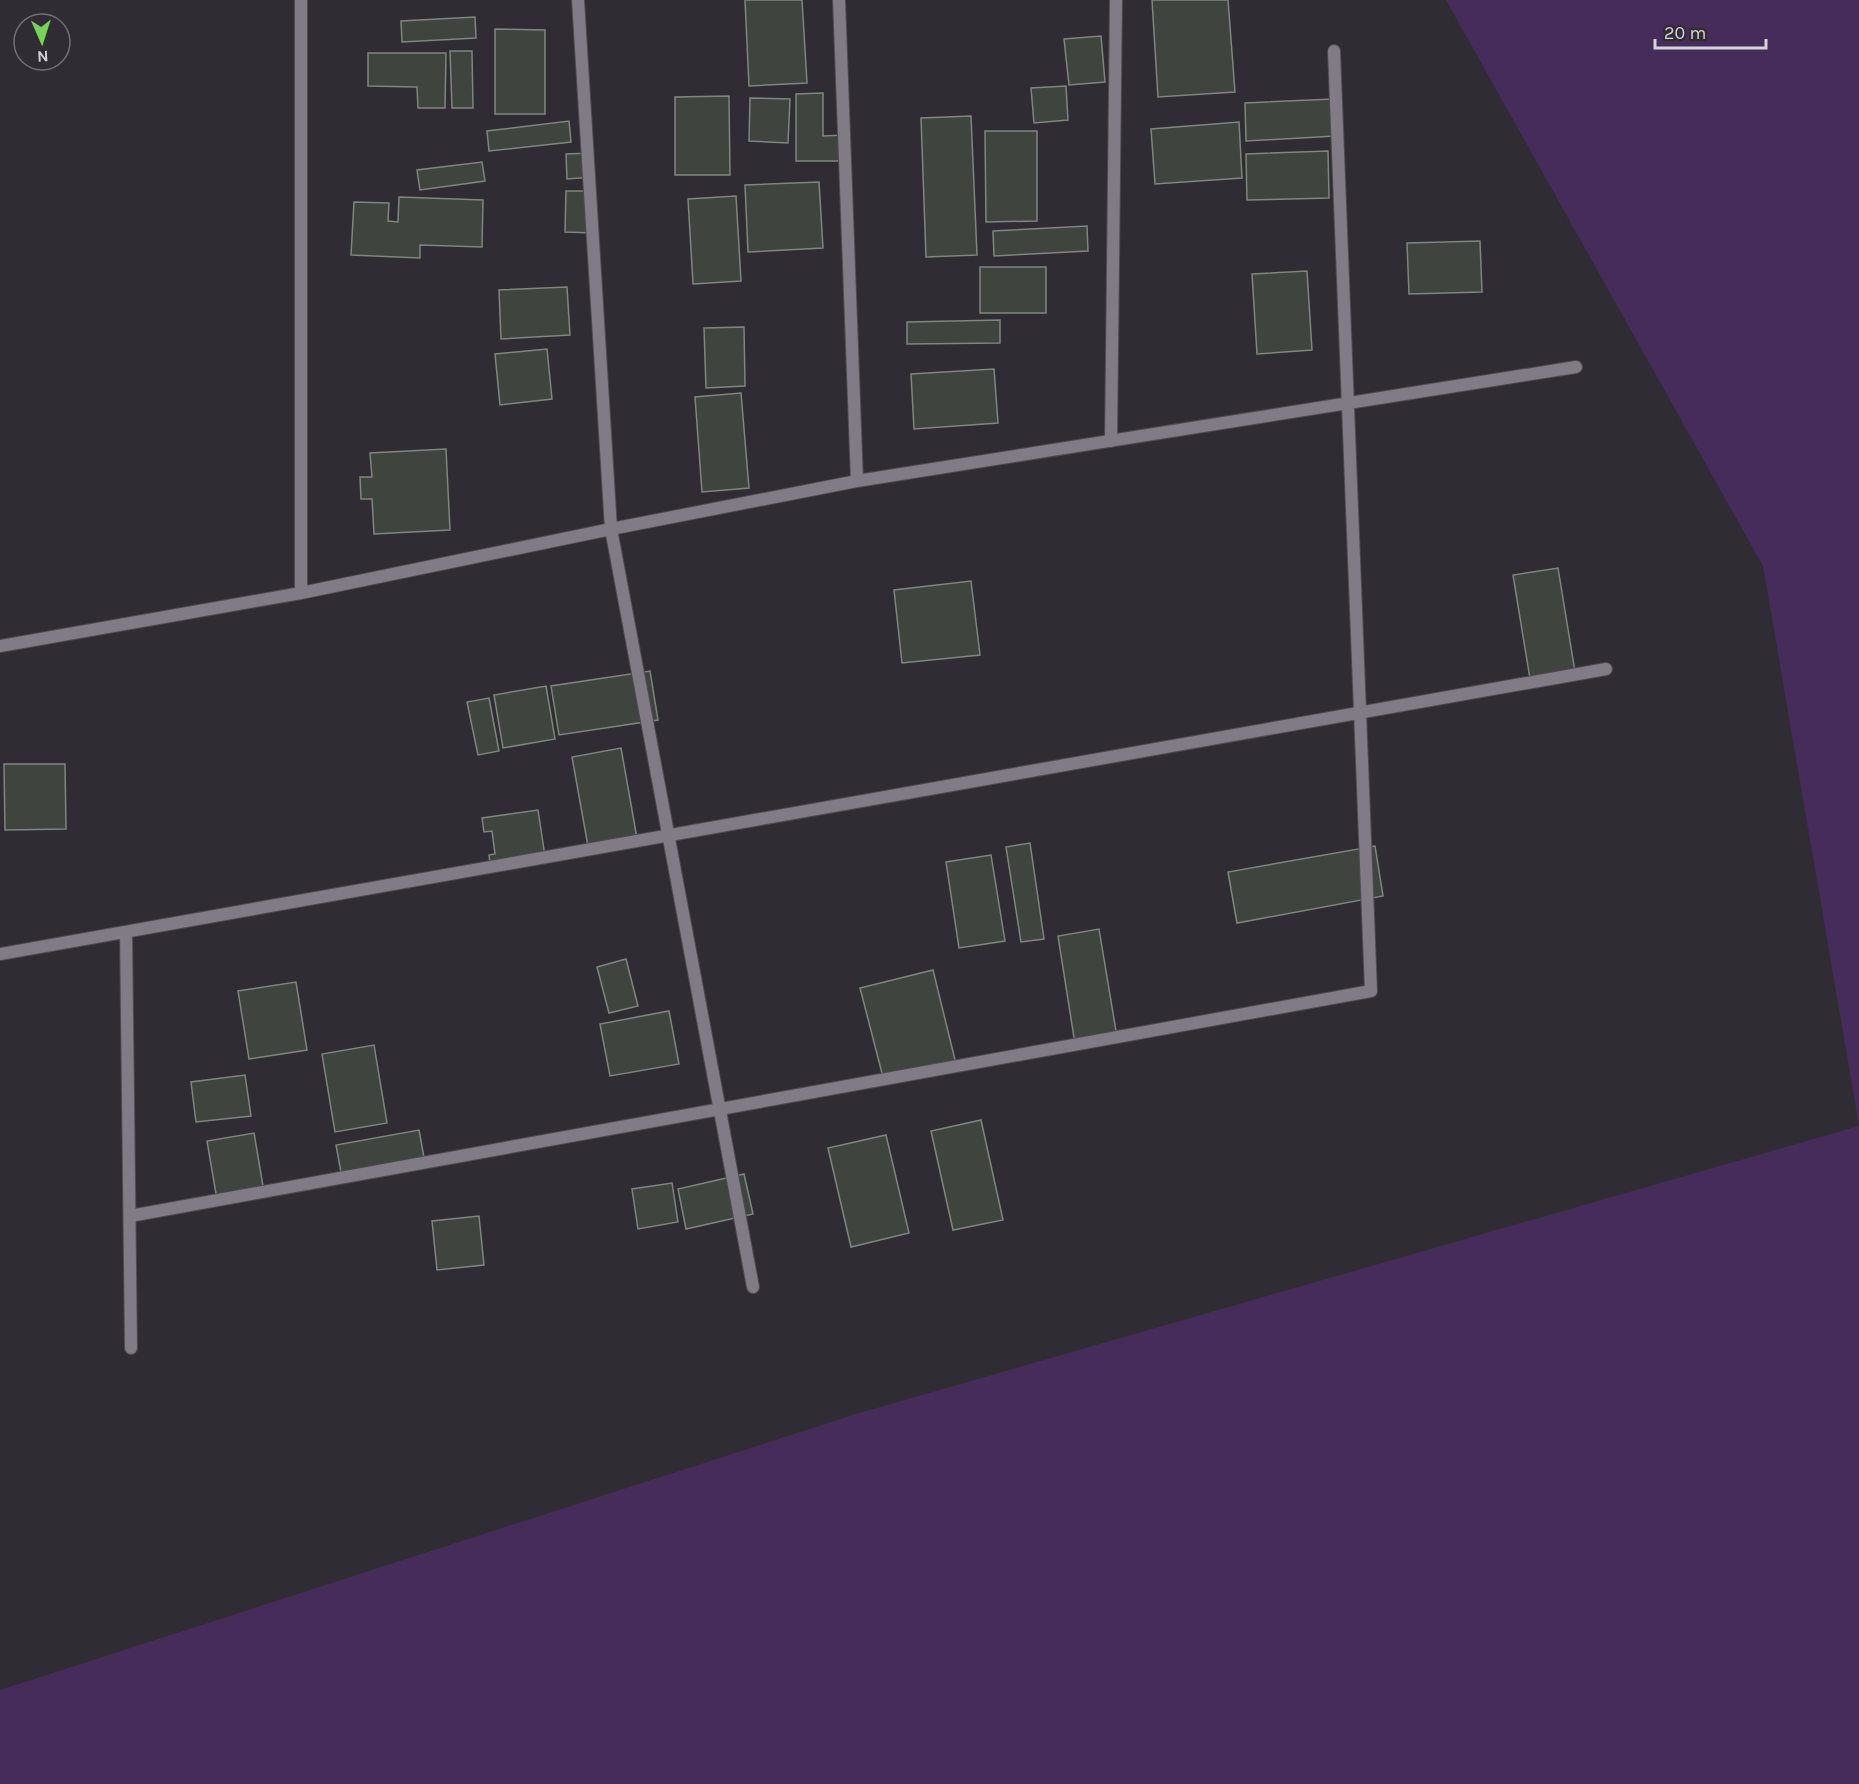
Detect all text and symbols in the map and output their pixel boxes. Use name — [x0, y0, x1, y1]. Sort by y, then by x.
north arrow — [12, 12, 72, 72]
scale bar — [1655, 12, 1766, 50]
text: 20 m — [1664, 22, 1706, 44]
text: N — [37, 47, 49, 66]

